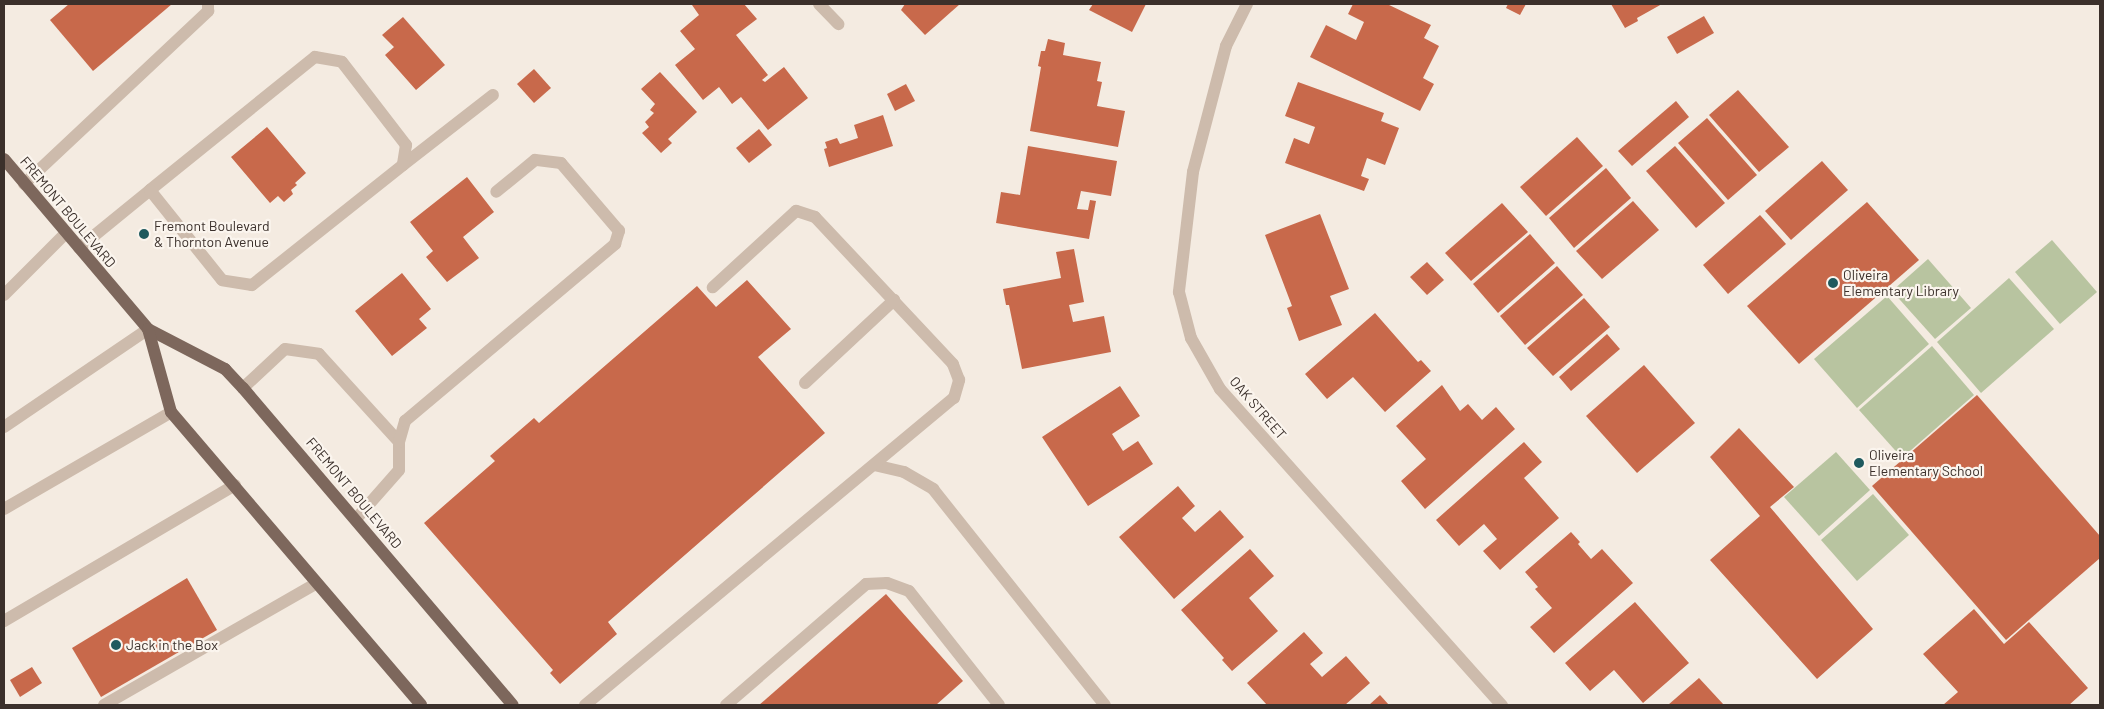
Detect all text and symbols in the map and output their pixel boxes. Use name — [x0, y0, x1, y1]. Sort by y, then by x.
street label: FREMONT BOULEVARD — [17, 153, 119, 271]
place label: Fremont Boulevard & Thornton Avenue — [154, 218, 270, 250]
marker: Fremont Boulevard & Thornton Avenue — [138, 228, 150, 240]
place label: Oliveira Elementary Library — [1843, 267, 1959, 300]
marker: Oliveira Elementary Library — [1827, 277, 1839, 289]
street label: OAK STREET — [1226, 373, 1290, 443]
street label: FREMONT BOULEVARD — [303, 434, 405, 552]
place label: Oliveira Elementary School — [1869, 447, 1983, 480]
marker: Oliveira Elementary School — [1853, 457, 1865, 469]
place label: Jack in the Box — [126, 637, 218, 653]
marker: Jack in the Box — [110, 639, 122, 651]

